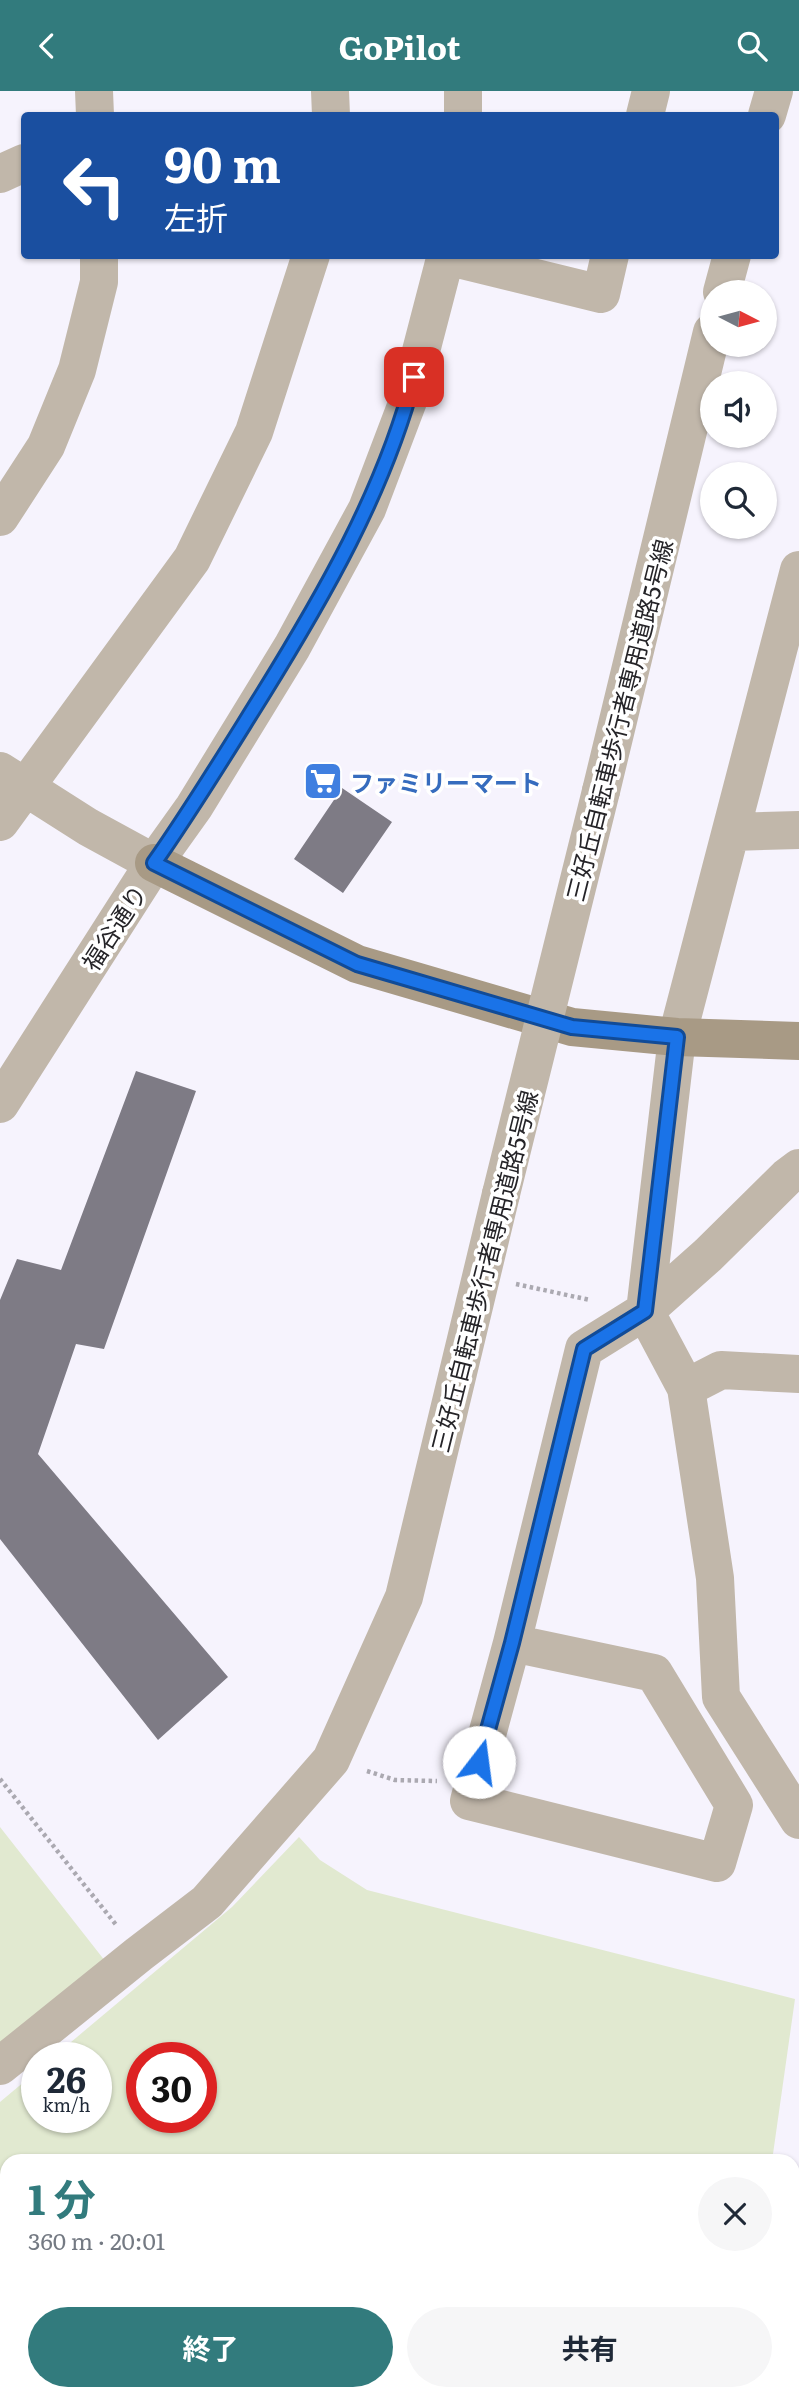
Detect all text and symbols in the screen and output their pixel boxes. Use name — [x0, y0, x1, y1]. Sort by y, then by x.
text: GoPilot — [338, 22, 461, 70]
icon: back — [28, 27, 66, 65]
icon: search — [733, 27, 771, 65]
text: 90 m — [164, 125, 281, 198]
icon: left — [49, 140, 140, 231]
text: 左折 — [164, 192, 228, 240]
north arrow — [700, 280, 777, 357]
map controls — [700, 280, 777, 539]
pin — [384, 347, 444, 407]
icon: arrive — [395, 358, 433, 396]
button: sound — [700, 371, 777, 448]
button: search — [700, 462, 777, 539]
street label: 三好丘自転車歩行者専用道路5号線 — [556, 535, 680, 905]
supermarket icon: ファミリーマート — [302, 760, 344, 802]
place label: ファミリーマート — [350, 764, 542, 799]
street label: 福谷通り — [72, 877, 154, 977]
street label: 三好丘自転車歩行者専用道路5号線 — [421, 1086, 545, 1456]
position arrow — [442, 1725, 516, 1799]
speed limit sign: 30 — [126, 2042, 217, 2133]
text: 26 — [47, 2052, 86, 2104]
text: km/h — [43, 2091, 90, 2118]
text: 1 分 — [28, 2166, 96, 2228]
button: close — [698, 2177, 772, 2251]
text: 360 m · 20:01 — [28, 2223, 165, 2257]
button: 終了 — [28, 2307, 393, 2387]
button: 共有 — [407, 2307, 772, 2387]

